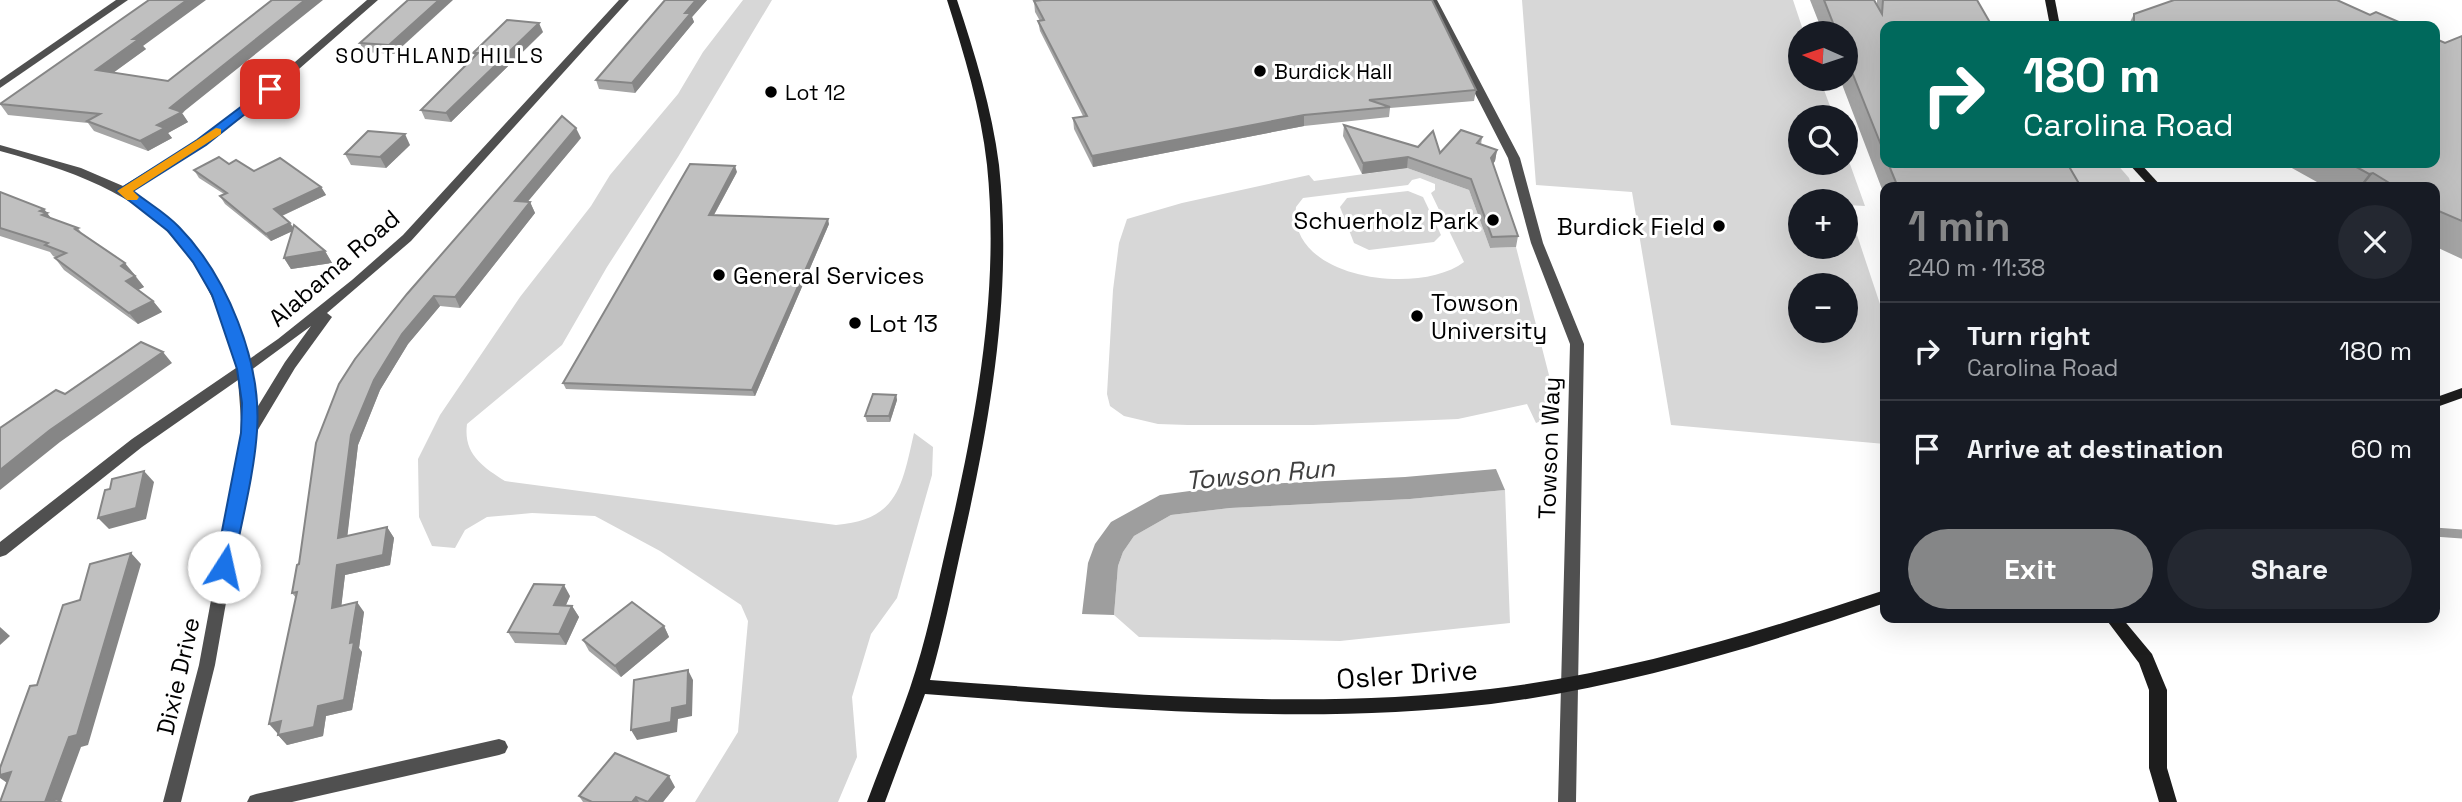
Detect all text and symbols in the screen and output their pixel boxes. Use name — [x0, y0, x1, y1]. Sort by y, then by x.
north arrow — [1788, 21, 1858, 91]
map controls — [1788, 21, 1858, 343]
district label: SOUTHLAND HILLS — [335, 42, 545, 69]
text: 180 m — [2023, 44, 2161, 106]
icon: right — [1908, 49, 1999, 140]
place label: Burdick Hall — [1274, 58, 1392, 85]
pin — [240, 59, 300, 119]
marker: Burdick Hall — [1252, 63, 1268, 79]
icon: arrive — [251, 70, 289, 108]
place label: Lot 12 — [785, 79, 845, 106]
marker: Lot 12 — [763, 84, 779, 100]
button: search — [1788, 105, 1858, 175]
text: Carolina Road — [2023, 105, 2234, 145]
button: + — [1788, 189, 1858, 259]
text: 1 min — [1908, 200, 2011, 253]
street label: Alabama Road — [262, 203, 406, 333]
place label: Schuerholz Park — [1293, 205, 1479, 236]
button: close — [2338, 205, 2412, 279]
place label: Burdick Field — [1557, 211, 1705, 242]
marker: Schuerholz Park — [1485, 212, 1501, 228]
marker: Burdick Field — [1711, 218, 1727, 234]
text: 240 m · 11:38 — [1908, 253, 2045, 283]
place label: General Services — [733, 260, 924, 291]
marker: General Services — [711, 267, 727, 283]
button: − — [1788, 273, 1858, 343]
place label: Towson University — [1431, 287, 1547, 346]
place label: Lot 13 — [869, 308, 938, 339]
marker: Towson University — [1409, 308, 1425, 324]
marker: Lot 13 — [847, 315, 863, 331]
text: Turn right — [1967, 319, 2091, 353]
icon: right — [1908, 332, 1946, 370]
text: 180 m — [2339, 334, 2412, 368]
text: Carolina Road — [1967, 353, 2118, 383]
street label: Towson Way — [1531, 376, 1567, 520]
icon: arrive — [1908, 430, 1946, 468]
text: Arrive at destination — [1967, 432, 2224, 466]
text: 60 m — [2350, 432, 2412, 466]
water label: Towson Run — [1184, 450, 1337, 497]
button: Exit — [1908, 529, 2153, 609]
button: Share — [2167, 529, 2412, 609]
position arrow — [187, 530, 261, 604]
street label: Dixie Drive — [149, 614, 207, 738]
street label: Osler Drive — [1335, 651, 1479, 697]

